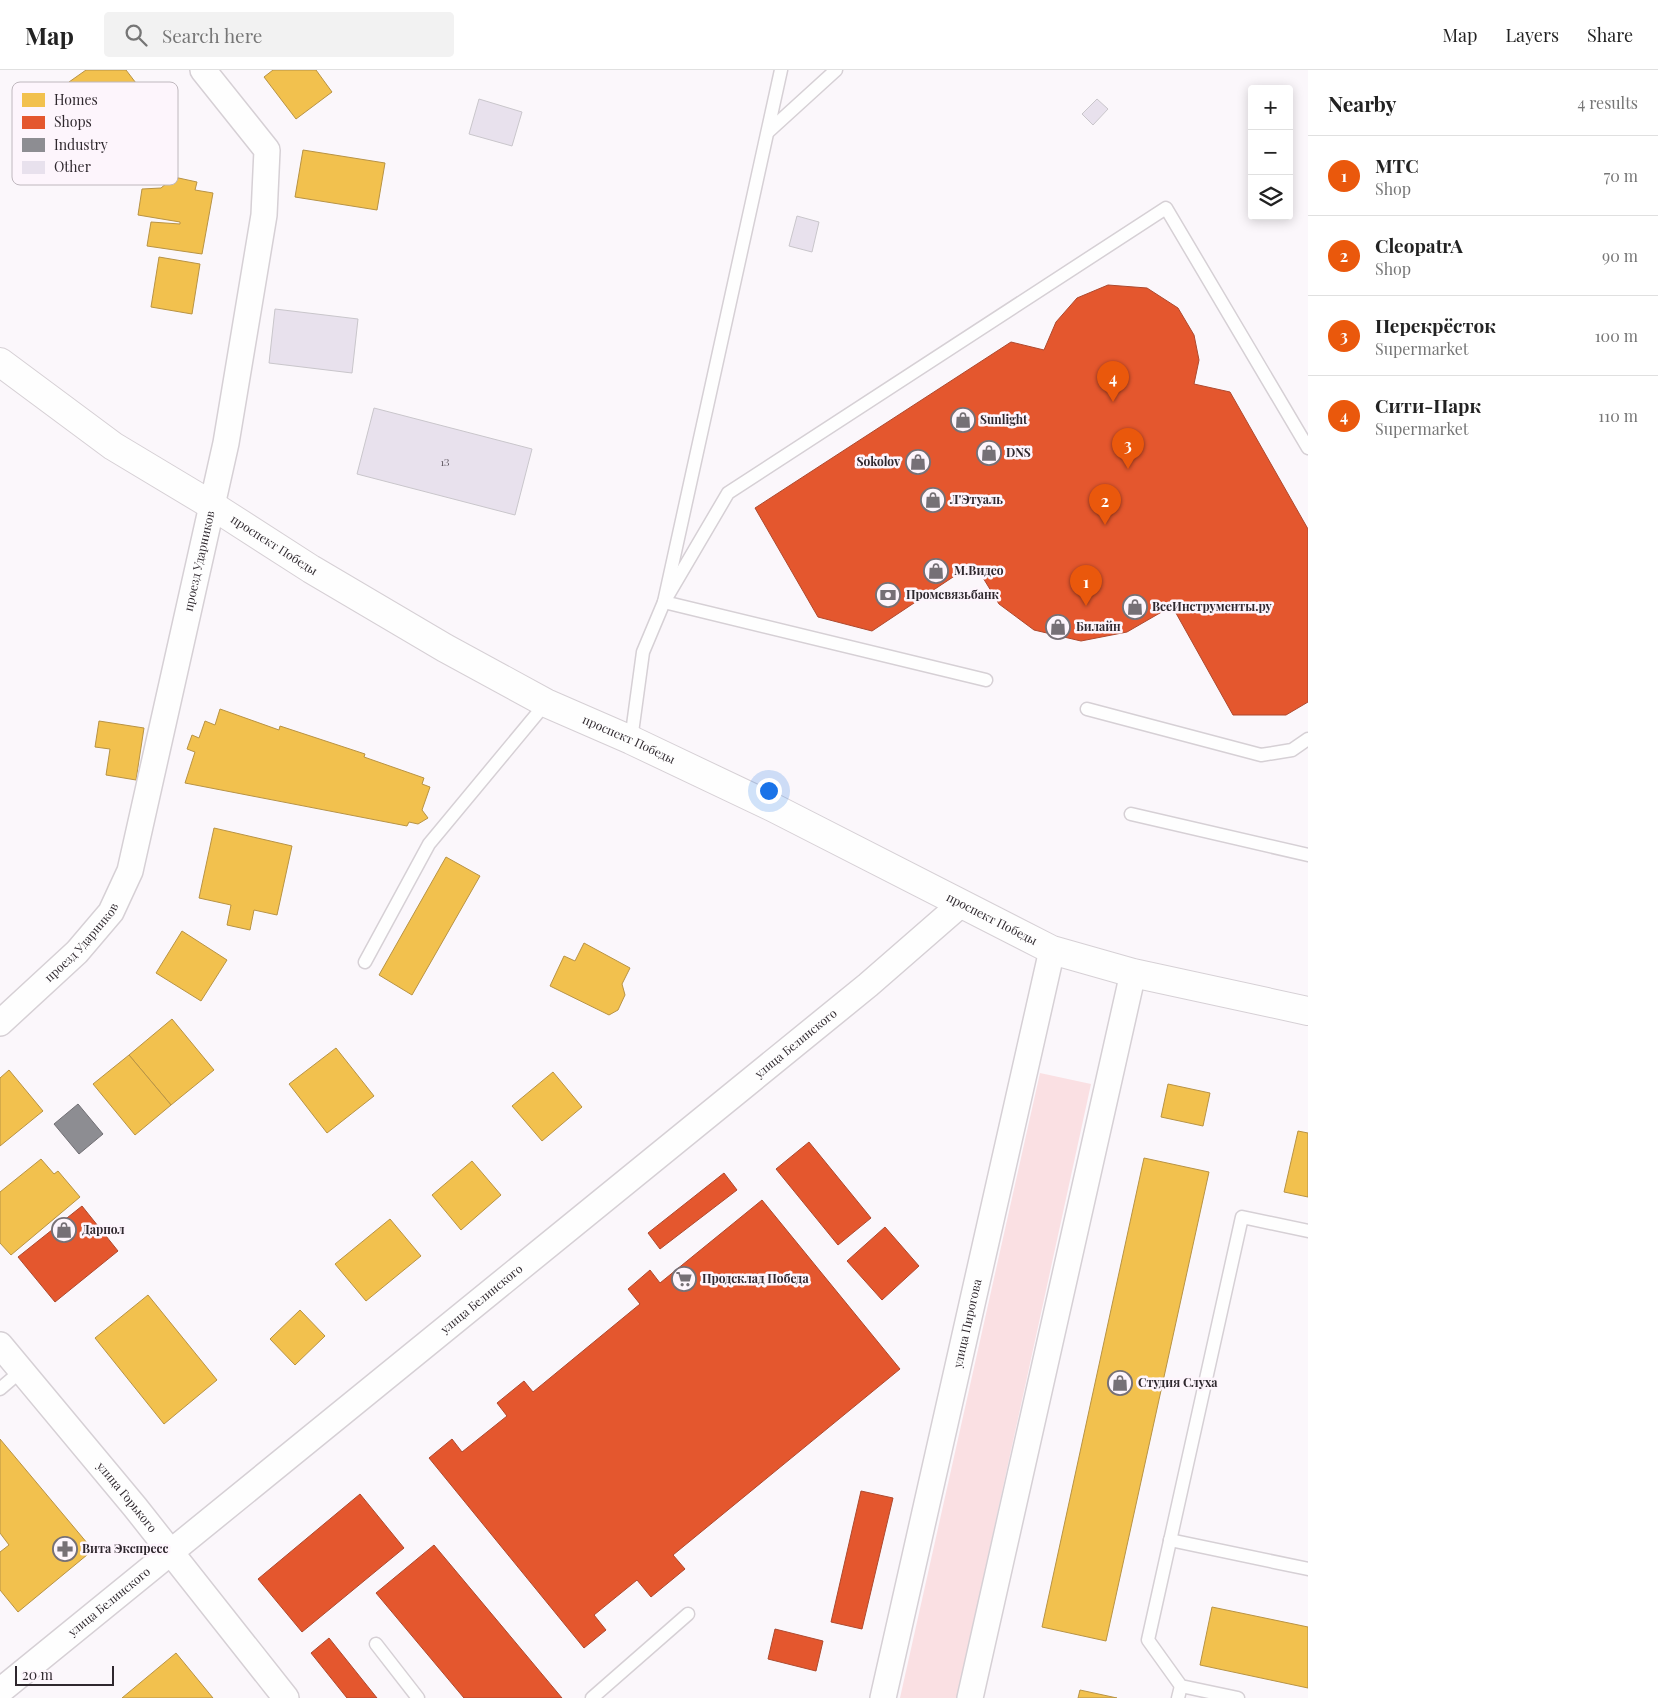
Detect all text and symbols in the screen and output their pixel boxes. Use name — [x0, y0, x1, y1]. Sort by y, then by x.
search box — [104, 12, 454, 57]
text: Map — [25, 19, 74, 51]
icon: search — [122, 21, 150, 49]
text: Search here — [162, 22, 262, 48]
text: Map — [1442, 23, 1477, 47]
text: Layers — [1505, 23, 1559, 47]
text: Share — [1587, 23, 1633, 47]
legend — [12, 82, 178, 185]
map controls — [1248, 85, 1293, 220]
button: + — [1248, 85, 1293, 130]
text: Nearby — [1328, 89, 1397, 117]
text: Homes — [54, 90, 98, 109]
text: 4 results — [1577, 92, 1638, 113]
text: Shops — [54, 112, 92, 131]
button: − — [1248, 130, 1293, 175]
text: Industry — [54, 135, 108, 154]
text: МТС — [1375, 152, 1419, 178]
text: Other — [54, 157, 92, 176]
text: 1 — [1341, 165, 1347, 186]
text: 70 m — [1604, 165, 1638, 186]
button: layers — [1248, 175, 1293, 220]
text: Shop — [1375, 178, 1411, 199]
text: CleopatrA — [1375, 232, 1463, 258]
text: 2 — [1340, 245, 1348, 266]
text: 90 m — [1602, 245, 1638, 266]
text: Shop — [1375, 258, 1411, 279]
text: Перекрёсток — [1375, 312, 1496, 338]
text: 3 — [1340, 325, 1348, 346]
text: 100 m — [1595, 325, 1638, 346]
text: Supermarket — [1375, 338, 1469, 359]
pin: 4 — [1097, 361, 1129, 402]
text: Сити-Парк — [1375, 392, 1481, 418]
text: 4 — [1340, 405, 1348, 426]
text: 110 m — [1598, 405, 1638, 426]
shop icon: Sunlight — [950, 407, 976, 433]
place label: Sunlight — [980, 411, 1028, 427]
text: Supermarket — [1375, 418, 1469, 439]
pin: 3 — [1112, 428, 1144, 469]
shop icon: DNS — [976, 440, 1002, 466]
place label: DNS — [1006, 444, 1031, 460]
shop icon: Sokolov — [905, 449, 931, 475]
place label: Sokolov — [857, 453, 901, 469]
house number: 1З — [440, 455, 450, 469]
pin: 2 — [1089, 484, 1121, 525]
shop icon: Л'Этуаль — [920, 487, 946, 513]
place label: Л'Этуаль — [949, 491, 1003, 507]
street label: проезд Ударников — [179, 509, 218, 613]
street label: проспект Победы — [228, 511, 321, 578]
shop icon: М.Видео — [923, 558, 949, 584]
place label: М.Видео — [954, 562, 1004, 578]
pin: 1 — [1070, 565, 1102, 606]
bank icon: Промсвязьбанк — [875, 582, 901, 608]
place label: Промсвязьбанк — [906, 586, 1000, 602]
shop icon: ВсеИнструменты.ру — [1122, 594, 1148, 620]
place label: ВсеИнструменты.ру — [1152, 598, 1273, 614]
shop icon: Билайн — [1045, 614, 1071, 640]
place label: Билайн — [1076, 618, 1121, 634]
street label: проспект Победы — [580, 711, 678, 767]
your location — [756, 778, 782, 804]
street label: проспект Победы — [944, 888, 1040, 948]
street label: проезд Ударников — [41, 900, 121, 985]
street label: улица Белинского — [750, 1004, 840, 1082]
shop icon: Дарпол — [51, 1217, 77, 1243]
place label: Дарпол — [82, 1221, 125, 1237]
street label: улица Белинского — [436, 1260, 526, 1337]
supermarket icon: Продсклад Победа — [671, 1266, 697, 1292]
place label: Продсклад Победа — [702, 1270, 809, 1286]
street label: улица Пирогова — [949, 1277, 984, 1370]
shop icon: Студия Слуха — [1107, 1370, 1133, 1396]
place label: Студия Слуха — [1138, 1374, 1218, 1390]
street label: улица Горького — [93, 1457, 161, 1535]
pharmacy icon: Вита Экспресс — [52, 1536, 78, 1562]
place label: Вита Экспресс — [82, 1540, 168, 1556]
street label: улица Белинского — [64, 1563, 153, 1640]
scale bar — [15, 1663, 114, 1686]
text: 20 m — [22, 1665, 53, 1684]

